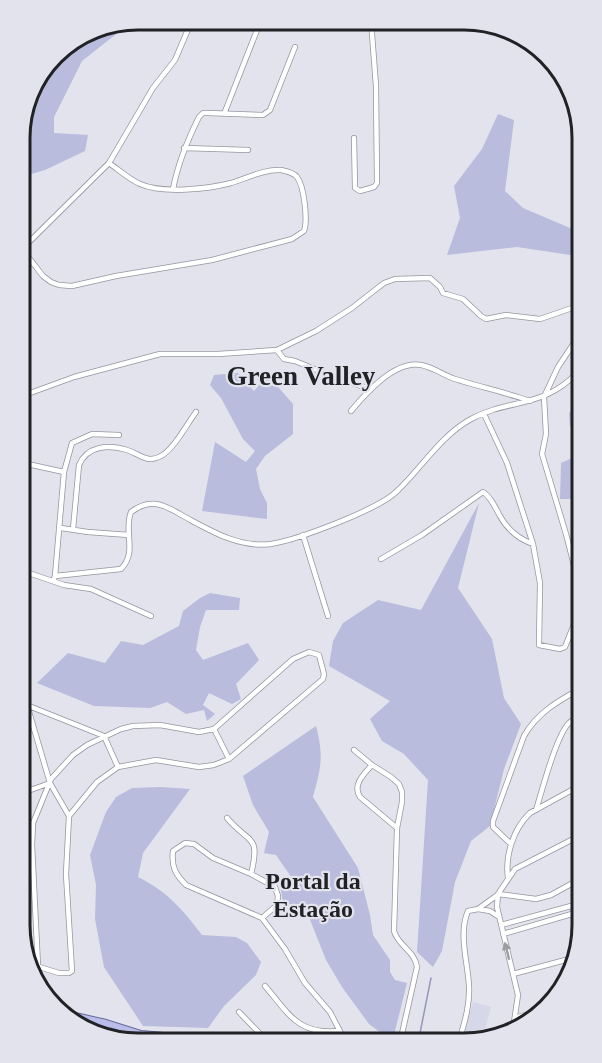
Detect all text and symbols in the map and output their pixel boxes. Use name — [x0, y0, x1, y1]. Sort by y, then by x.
district label: Green Valley — [227, 361, 376, 391]
district label: Portal da Estação — [265, 868, 361, 922]
one-way arrow — [502, 942, 512, 961]

